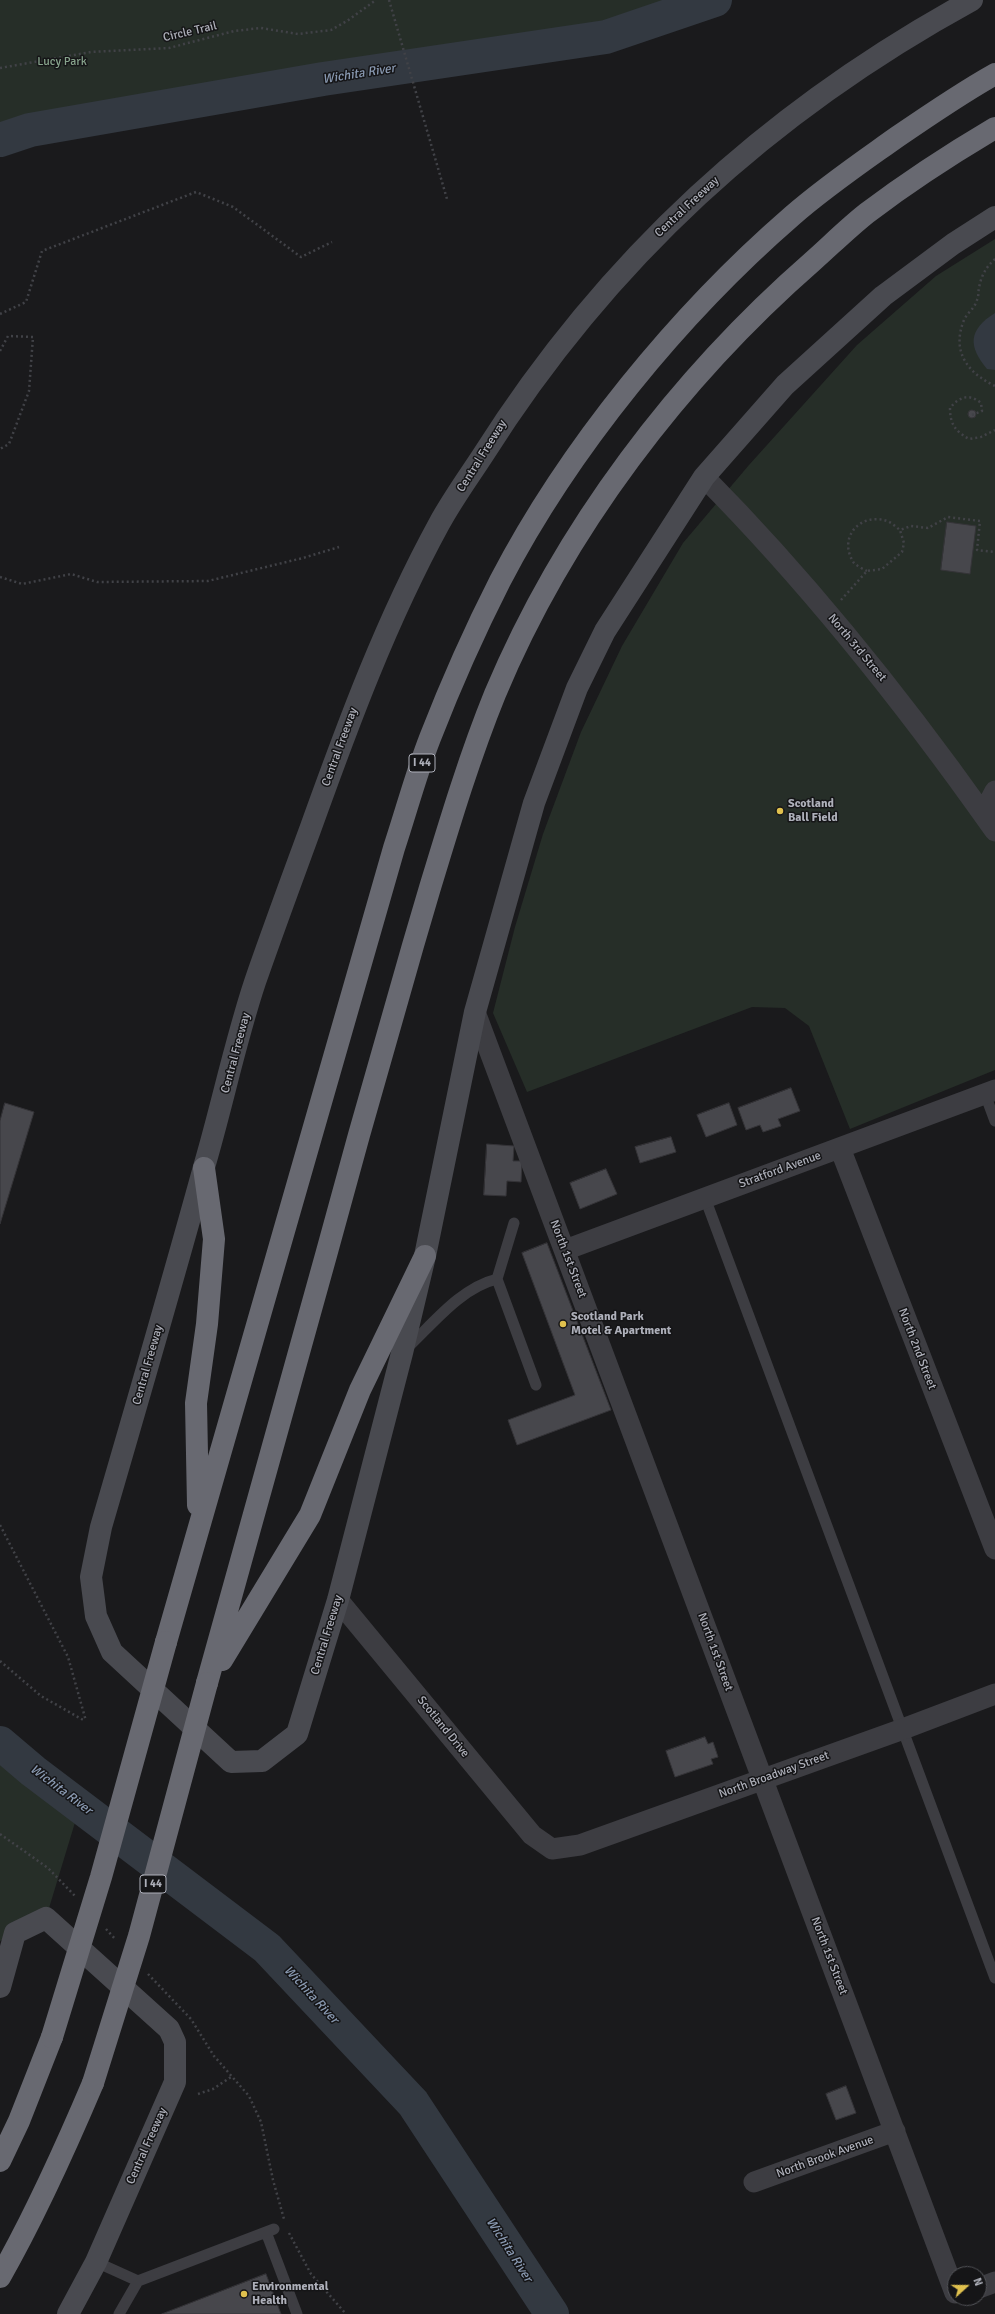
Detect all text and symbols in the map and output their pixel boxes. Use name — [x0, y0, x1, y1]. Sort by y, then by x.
street label: Circle Trail — [162, 19, 218, 45]
park label: Lucy Park — [37, 55, 87, 69]
water label: Wichita River — [321, 61, 397, 87]
street label: Central Freeway — [652, 174, 722, 240]
street label: Central Freeway — [454, 417, 510, 495]
street label: North 3rd Street — [825, 611, 889, 685]
street label: Central Freeway — [319, 706, 361, 788]
road number: I 44 — [409, 754, 435, 772]
place label: Scotland Ball Field — [788, 797, 838, 825]
marker: Scotland Ball Field — [775, 806, 785, 816]
street label: Central Freeway — [218, 1011, 254, 1095]
street label: Stratford Avenue — [737, 1148, 823, 1192]
street label: North 1st Street — [547, 1218, 589, 1300]
street label: North 2nd Street — [895, 1306, 939, 1392]
place label: Scotland Park Motel & Apartment — [571, 1310, 671, 1338]
marker: Scotland Park Motel & Apartment — [558, 1319, 568, 1329]
street label: Central Freeway — [130, 1323, 166, 1407]
street label: Central Freeway — [308, 1593, 346, 1677]
street label: North 1st Street — [694, 1611, 736, 1693]
street label: Scotland Drive — [414, 1693, 472, 1761]
street label: North Broadway Street — [717, 1748, 831, 1802]
water label: Wichita River — [27, 1762, 95, 1818]
road number: I 44 — [140, 1875, 166, 1893]
street label: North 1st Street — [808, 1915, 850, 1997]
water label: Wichita River — [280, 1963, 342, 2027]
street label: Central Freeway — [124, 2105, 170, 2187]
street label: North Brook Avenue — [774, 2133, 876, 2181]
water label: Wichita River — [482, 2215, 536, 2285]
north arrow — [947, 2266, 987, 2306]
text: N — [970, 2276, 985, 2288]
place label: Environmental Health — [252, 2280, 328, 2308]
marker: Environmental Health — [239, 2289, 249, 2299]

